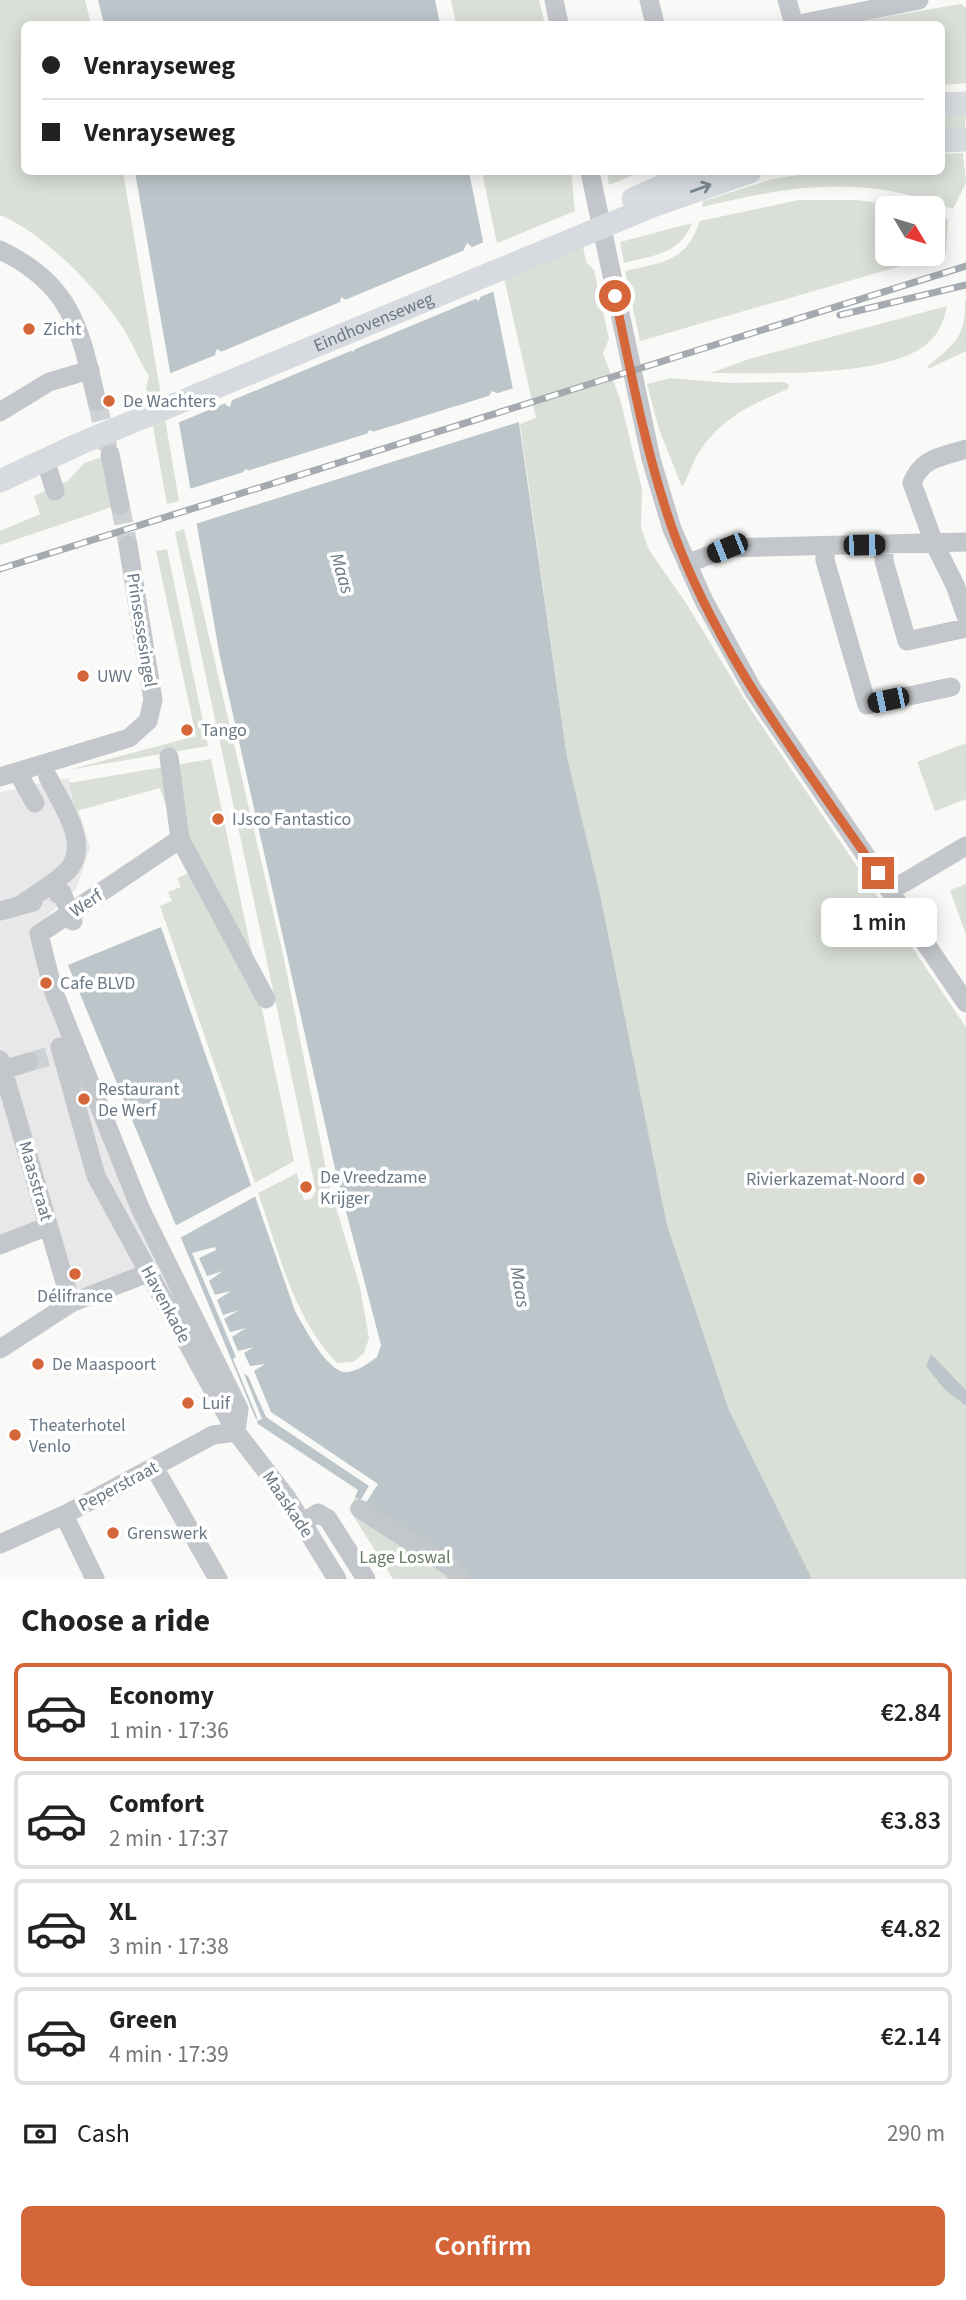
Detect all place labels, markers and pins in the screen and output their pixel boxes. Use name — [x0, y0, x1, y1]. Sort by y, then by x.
place label: Zicht — [43, 317, 81, 342]
marker: Zicht — [21, 321, 37, 337]
place label: De Wachters — [123, 389, 216, 414]
marker: De Wachters — [101, 393, 117, 409]
place label: UWV — [97, 664, 133, 689]
marker: UWV — [75, 668, 91, 684]
place label: Tango — [201, 718, 247, 743]
marker: Tango — [179, 722, 195, 738]
place label: IJsco Fantastico — [232, 807, 351, 832]
marker: IJsco Fantastico — [210, 811, 226, 827]
place label: Cafe BLVD — [60, 971, 135, 996]
marker: Cafe BLVD — [38, 975, 54, 991]
place label: Restaurant De Werf — [98, 1077, 180, 1123]
marker: Restaurant De Werf — [76, 1091, 92, 1107]
place label: De Vreedzame Krijger — [320, 1165, 427, 1211]
place label: Rivierkazemat-Noord — [746, 1167, 905, 1192]
marker: Rivierkazemat-Noord — [911, 1171, 927, 1187]
marker: De Vreedzame Krijger — [298, 1179, 314, 1195]
marker: Délifrance — [67, 1266, 83, 1282]
place label: Délifrance — [37, 1284, 113, 1309]
place label: De Maaspoort — [52, 1352, 156, 1377]
marker: De Maaspoort — [30, 1356, 46, 1372]
place label: Luif — [202, 1391, 231, 1416]
marker: Luif — [180, 1395, 196, 1411]
place label: Theaterhotel Venlo — [29, 1413, 126, 1459]
marker: Theaterhotel Venlo — [7, 1427, 23, 1443]
place label: Grenswerk — [127, 1521, 208, 1546]
marker: Grenswerk — [105, 1525, 121, 1541]

